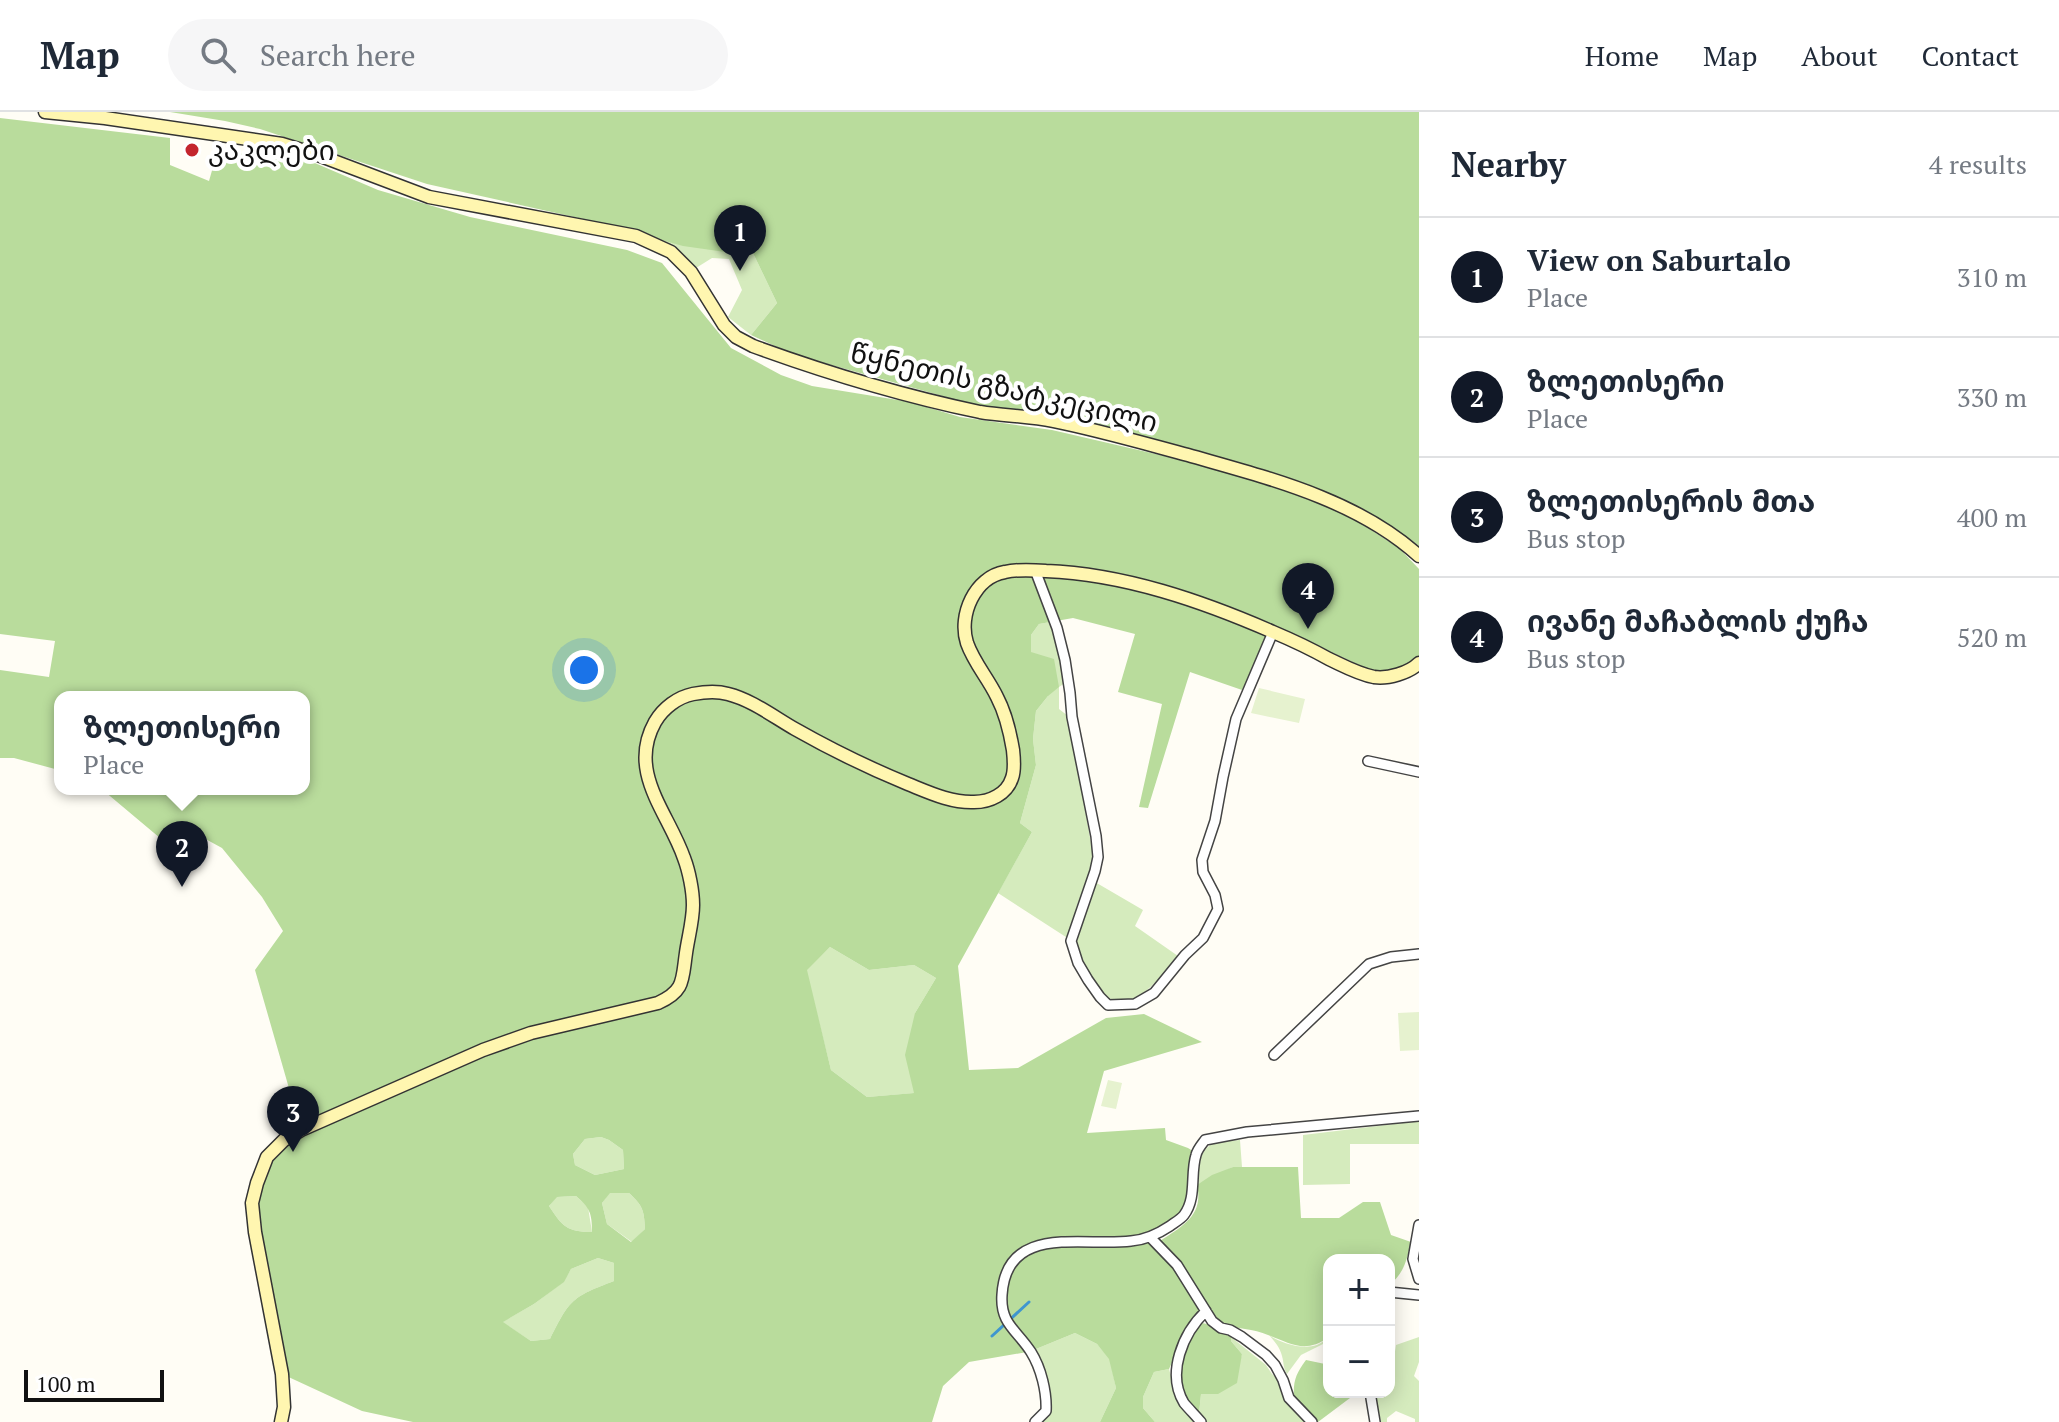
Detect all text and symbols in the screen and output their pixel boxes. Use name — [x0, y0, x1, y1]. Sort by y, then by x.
search box — [168, 19, 728, 91]
text: Map — [40, 30, 120, 80]
icon: search — [196, 33, 240, 77]
text: Search here — [260, 35, 416, 75]
text: Home — [1585, 37, 1659, 74]
text: Map — [1703, 37, 1757, 74]
text: About — [1801, 37, 1878, 74]
text: Contact — [1922, 37, 2019, 74]
place label: კაკლები — [208, 131, 335, 168]
marker: კაკლები — [183, 141, 201, 159]
text: Nearby — [1451, 142, 1566, 187]
text: 4 results — [1929, 147, 2027, 181]
pin: 1 — [714, 205, 766, 271]
text: View on Saburtalo — [1527, 240, 1791, 280]
text: 1 — [1470, 260, 1484, 294]
text: 310 m — [1957, 260, 2027, 294]
text: Place — [1527, 280, 1588, 314]
street label: წყნეთის გზატკეცილი — [847, 333, 1161, 440]
text: ზლეთისერი — [1527, 361, 1725, 401]
text: 2 — [1470, 380, 1484, 414]
text: 330 m — [1957, 380, 2027, 414]
text: Place — [1527, 401, 1588, 435]
text: ზლეთისერის მთა — [1527, 481, 1815, 521]
text: 3 — [1470, 500, 1484, 534]
text: 400 m — [1957, 500, 2027, 534]
text: Bus stop — [1527, 521, 1626, 555]
pin: 4 — [1282, 563, 1334, 629]
text: ივანე მაჩაბლის ქუჩა — [1527, 601, 1869, 641]
text: 4 — [1470, 620, 1484, 654]
text: 520 m — [1957, 620, 2027, 654]
text: Bus stop — [1527, 641, 1626, 675]
your location — [564, 650, 604, 690]
popup — [54, 691, 310, 795]
text: ზლეთისერი — [83, 707, 281, 747]
text: Place — [83, 747, 144, 781]
pin: 2 — [156, 821, 208, 887]
pin: 3 — [267, 1086, 319, 1152]
map controls — [1323, 1254, 1395, 1398]
button: + — [1323, 1254, 1395, 1326]
button: − — [1323, 1326, 1395, 1398]
scale bar — [24, 1366, 164, 1402]
text: 100 m — [36, 1369, 96, 1398]

